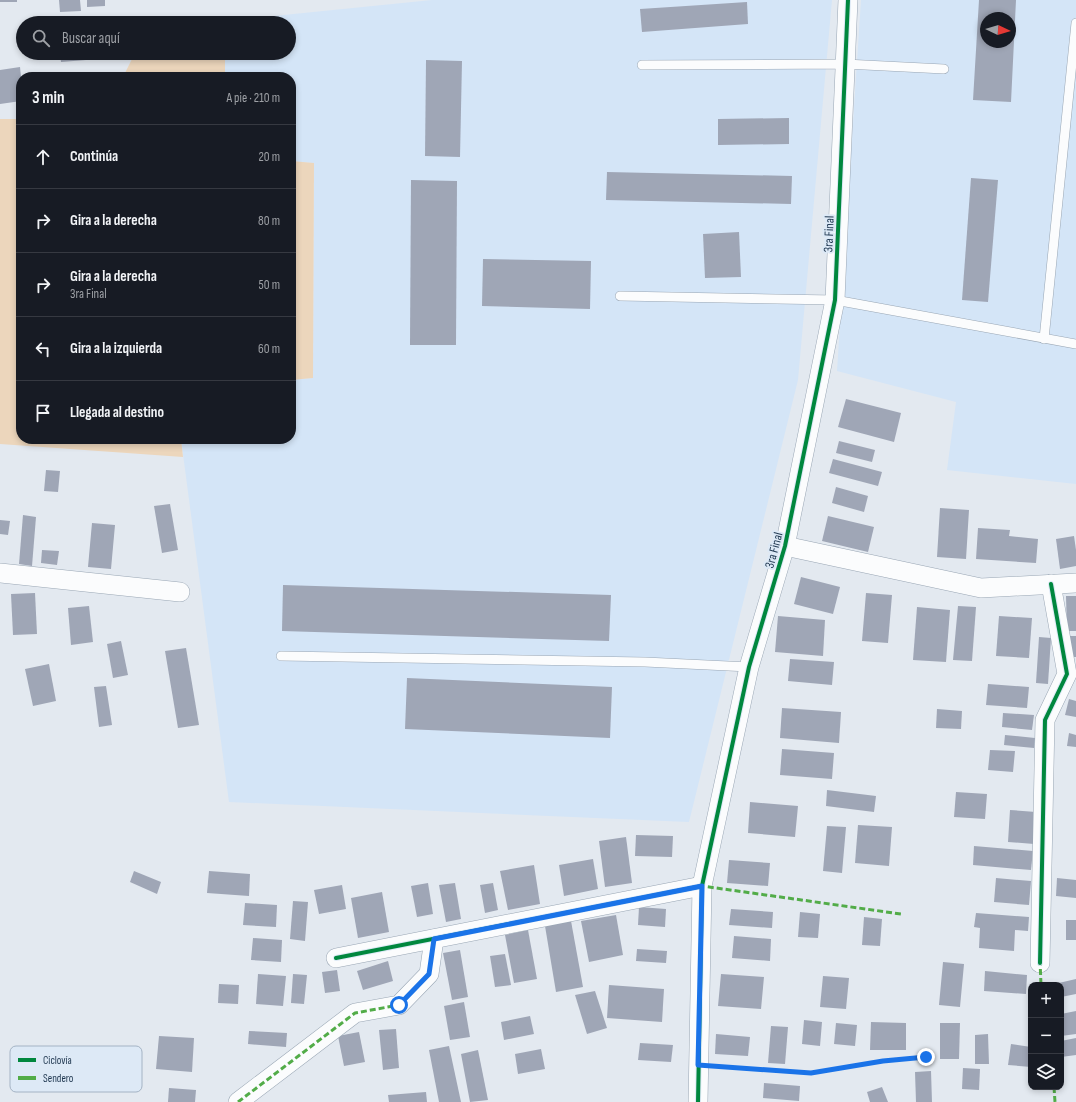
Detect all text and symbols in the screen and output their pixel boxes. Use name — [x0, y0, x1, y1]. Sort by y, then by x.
north arrow — [980, 12, 1016, 48]
search box — [16, 16, 296, 60]
icon: search — [30, 27, 52, 49]
text: Buscar aquí — [62, 29, 120, 48]
text: 3 min — [32, 88, 65, 108]
text: A pie · 210 m — [226, 90, 280, 106]
icon: ahead — [32, 146, 54, 168]
text: Continúa — [70, 147, 118, 166]
text: 20 m — [258, 149, 280, 165]
icon: right — [32, 210, 54, 232]
text: Gira a la derecha — [70, 211, 157, 230]
text: 80 m — [258, 213, 280, 229]
street label: 3ra Final — [820, 215, 838, 253]
text: Gira a la derecha — [70, 267, 157, 286]
icon: right — [32, 274, 54, 296]
text: 50 m — [259, 277, 280, 293]
text: 3ra Final — [70, 286, 107, 302]
icon: left — [32, 338, 54, 360]
text: Gira a la izquierda — [70, 339, 162, 358]
text: 60 m — [258, 341, 280, 357]
icon: arrive — [32, 402, 54, 424]
text: Llegada al destino — [70, 403, 164, 422]
street label: 3ra Final — [762, 531, 786, 570]
map controls — [1028, 982, 1064, 1090]
button: + — [1028, 982, 1064, 1018]
route start — [390, 996, 408, 1014]
button: − — [1028, 1018, 1064, 1054]
legend — [10, 1046, 142, 1092]
route end — [917, 1048, 935, 1066]
text: Ciclovía — [43, 1054, 72, 1067]
button: layers — [1028, 1054, 1064, 1090]
text: Sendero — [43, 1072, 74, 1085]

